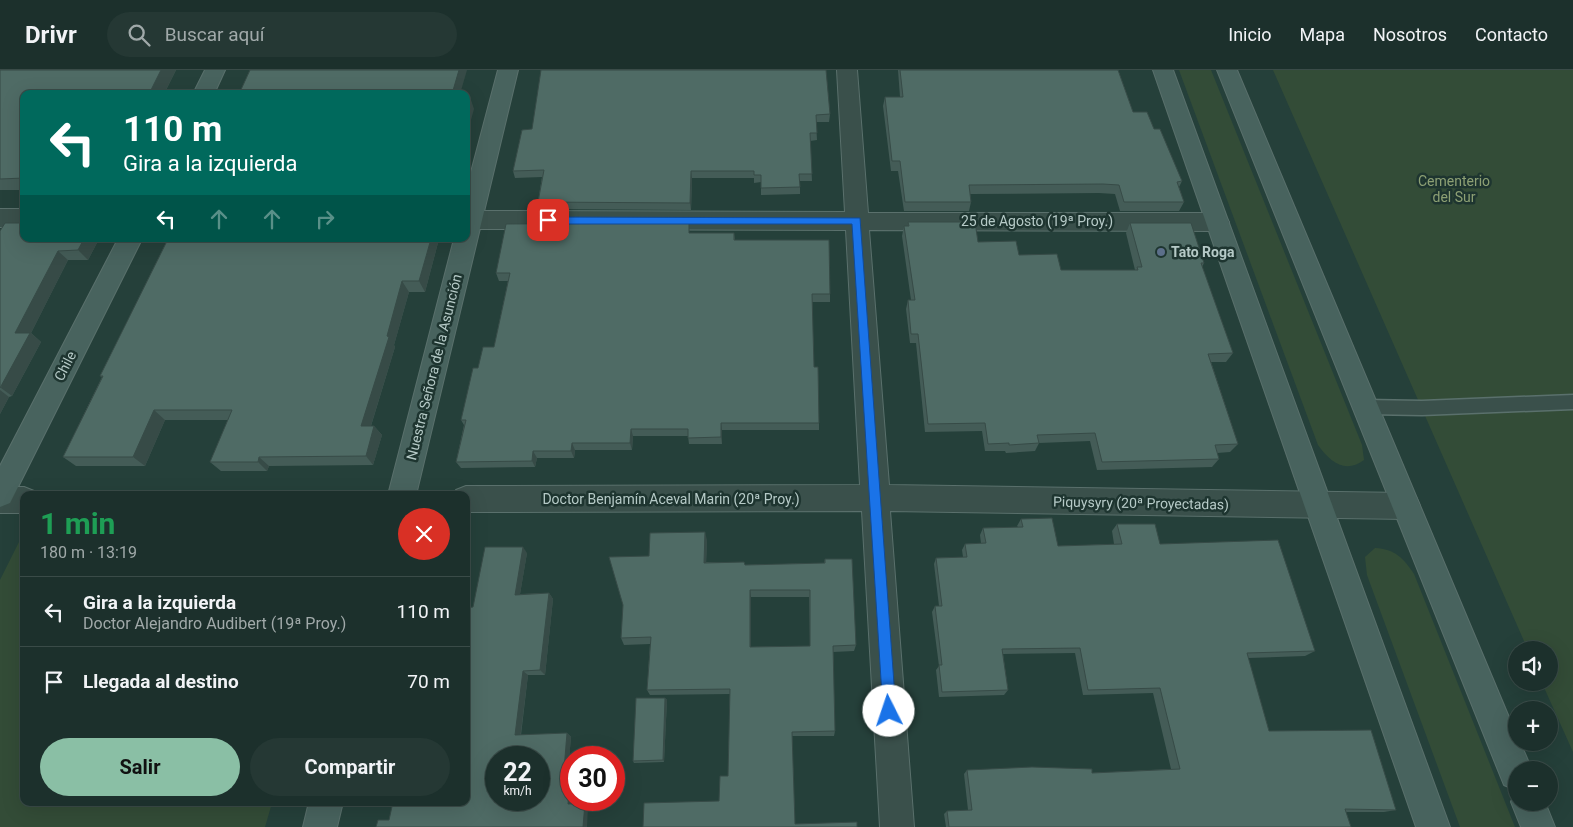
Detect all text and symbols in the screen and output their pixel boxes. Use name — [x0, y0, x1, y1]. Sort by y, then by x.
search box — [107, 12, 457, 57]
text: Drivr — [25, 21, 77, 49]
icon: search — [125, 21, 153, 49]
text: Buscar aquí — [165, 23, 265, 46]
text: Inicio — [1228, 24, 1272, 45]
text: Mapa — [1300, 24, 1345, 45]
text: Nosotros — [1373, 24, 1447, 45]
text: Contacto — [1475, 24, 1548, 45]
text: 110 m — [123, 109, 222, 150]
icon: left — [40, 110, 105, 175]
text: Gira a la izquierda — [123, 151, 297, 176]
park label: Cementerio del Sur — [1418, 173, 1490, 205]
pin — [527, 199, 569, 241]
icon: left — [152, 205, 180, 233]
icon: ahead — [205, 205, 233, 233]
icon: ahead — [258, 205, 286, 233]
icon: right — [311, 205, 339, 233]
icon: arrive — [534, 206, 562, 234]
street label: 25 de Agosto (19ª Proy.) — [961, 213, 1113, 230]
place label: Tato Roga — [1171, 244, 1235, 260]
marker: Tato Roga — [1155, 246, 1167, 258]
street label: Nuestra Señora de la Asunción — [403, 272, 465, 462]
street label: Chile — [51, 349, 79, 383]
street label: Doctor Benjamín Aceval Marin (20ª Proy.) — [542, 491, 800, 508]
street label: Piquysyry (20ª Proyectadas) — [1053, 493, 1229, 514]
text: 1 min — [40, 506, 115, 541]
button: close — [398, 508, 450, 560]
text: 180 m · 13:19 — [40, 543, 137, 562]
text: Gira a la izquierda — [83, 591, 236, 614]
icon: left — [40, 598, 68, 626]
text: 110 m — [397, 600, 450, 623]
text: Doctor Alejandro Audibert (19ª Proy.) — [83, 614, 346, 633]
map controls — [1508, 641, 1558, 811]
button: sound — [1508, 641, 1558, 691]
icon: arrive — [40, 668, 68, 696]
text: Llegada al destino — [83, 670, 239, 693]
text: 70 m — [407, 670, 450, 693]
position arrow — [862, 684, 914, 736]
button: + — [1508, 701, 1558, 751]
button: Salir — [40, 738, 240, 796]
button: Compartir — [250, 738, 450, 796]
speed limit sign: 30 — [560, 746, 625, 811]
text: 22 — [503, 758, 532, 787]
button: − — [1508, 761, 1558, 811]
text: km/h — [503, 784, 532, 798]

